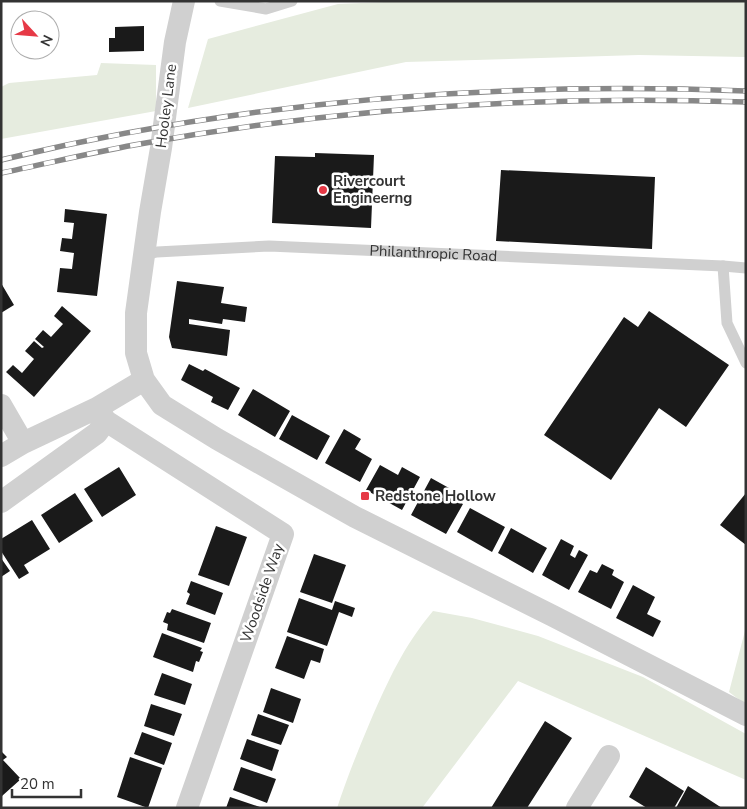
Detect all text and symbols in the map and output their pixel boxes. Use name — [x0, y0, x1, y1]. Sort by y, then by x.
north arrow — [10, 10, 60, 60]
text: N — [35, 32, 57, 49]
street label: Hooley Lane — [151, 63, 181, 149]
place label: Rivercourt Engineerng — [333, 171, 412, 208]
marker: Rivercourt Engineerng — [317, 184, 329, 196]
street label: Philanthropic Road — [369, 240, 498, 266]
place label: Redstone Hollow — [375, 486, 496, 506]
marker: Redstone Hollow — [359, 490, 371, 502]
street label: Woodside Way — [236, 541, 288, 645]
scale bar — [12, 766, 81, 798]
text: 20 m — [20, 774, 55, 794]

